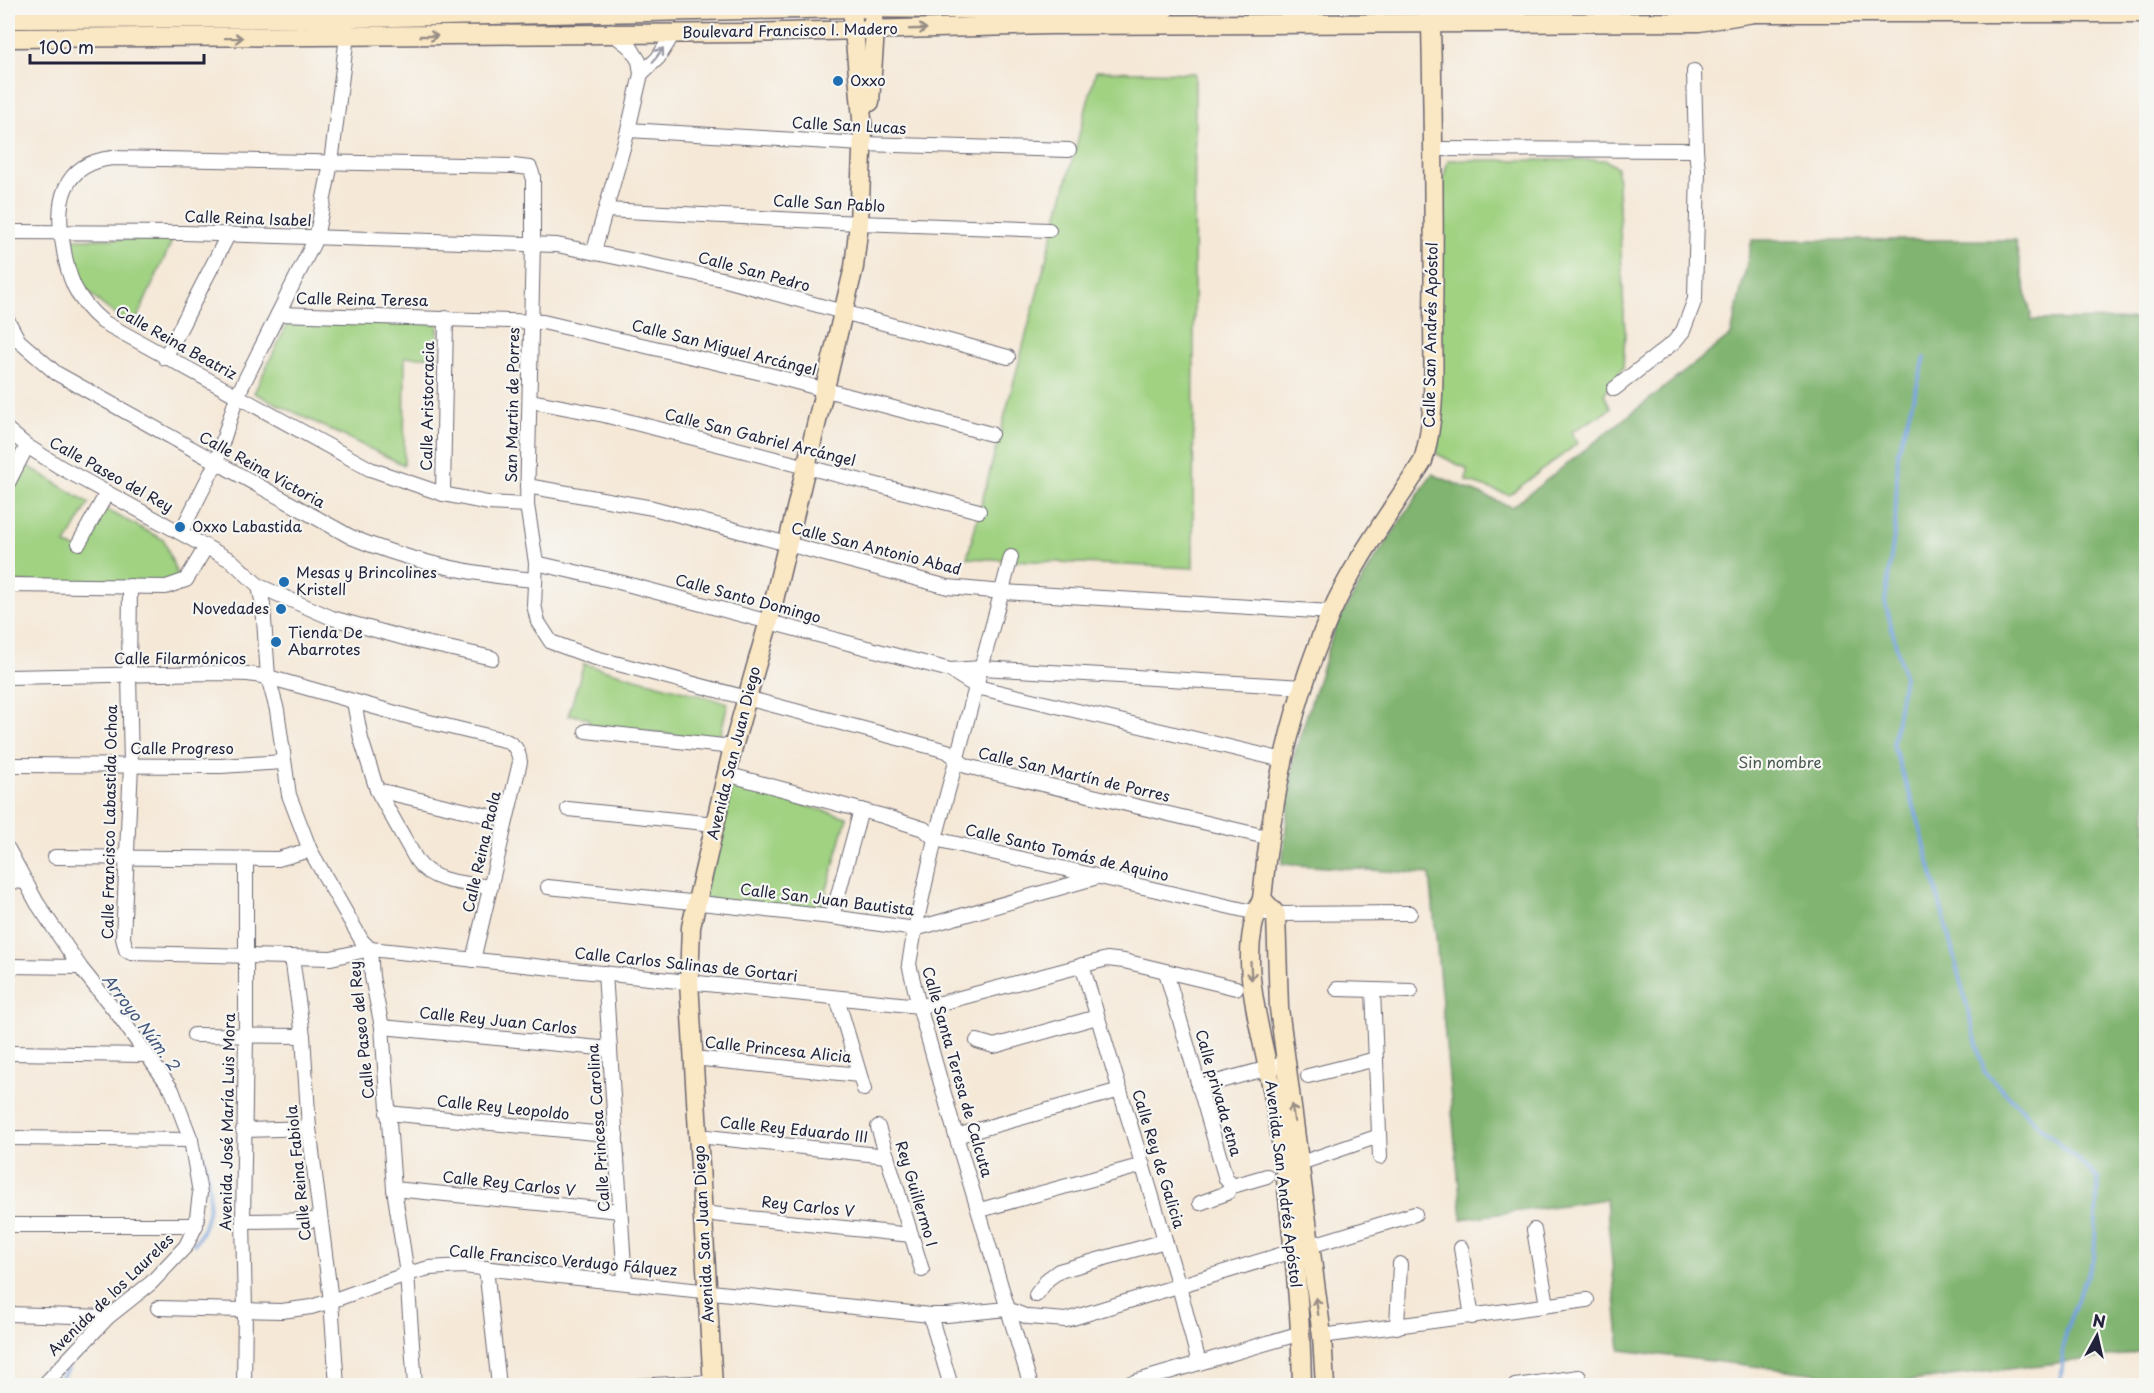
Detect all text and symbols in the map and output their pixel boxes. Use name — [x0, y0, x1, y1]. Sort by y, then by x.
street label: Boulevard Francisco I. Madero — [682, 16, 898, 43]
one-way arrow — [907, 23, 927, 35]
scale bar — [30, 27, 204, 65]
one-way arrow — [418, 30, 438, 42]
one-way arrow — [223, 32, 243, 44]
text: 100 m — [39, 33, 94, 60]
one-way arrow — [651, 47, 664, 63]
place label: Oxxo — [850, 68, 886, 91]
marker: Oxxo — [831, 74, 845, 88]
street label: Calle San Lucas — [791, 110, 907, 139]
street label: Calle San Pablo — [772, 188, 886, 217]
street label: Calle Reina Isabel — [184, 204, 312, 231]
street label: Calle San Andrés Apóstol — [1416, 242, 1443, 428]
street label: Calle San Pedro — [696, 245, 813, 297]
street label: Calle Reina Teresa — [296, 286, 429, 311]
street label: Calle Reina Beatriz — [112, 299, 242, 385]
street label: Calle San Miguel Arcángel — [630, 312, 819, 381]
street label: San Martin de Porres — [499, 327, 524, 483]
street label: Calle Aristocracia — [414, 340, 439, 471]
street label: Calle San Gabriel Arcángel — [662, 402, 858, 471]
street label: Calle Reina Victoria — [195, 424, 330, 513]
street label: Calle Paseo del Rey — [46, 430, 178, 517]
place label: Oxxo Labastida — [192, 514, 302, 537]
street label: Calle San Antonio Abad — [789, 515, 964, 580]
marker: Oxxo Labastida — [173, 520, 187, 534]
place label: Mesas y Brincolines Kristell — [296, 560, 437, 600]
street label: Calle Santo Domingo — [673, 567, 824, 628]
marker: Mesas y Brincolines Kristell — [277, 575, 291, 589]
place label: Novedades — [192, 596, 269, 619]
marker: Novedades — [274, 602, 288, 616]
place label: Tienda De Abarrotes — [288, 620, 363, 660]
marker: Tienda De Abarrotes — [269, 635, 283, 649]
street label: Calle Filarmónicos — [114, 646, 246, 669]
street label: Avenida San Juan Diego — [700, 664, 765, 842]
street label: Calle Francisco Labastida Ochoa — [95, 704, 122, 940]
street label: Calle Progreso — [130, 736, 234, 759]
street label: Calle San Martín de Porres — [976, 740, 1173, 807]
park label: Sin nombre — [1738, 750, 1822, 773]
street label: Calle Reina Paola — [455, 788, 506, 915]
street label: Calle Santo Tomás de Aquino — [963, 817, 1171, 886]
street label: Calle San Juan Bautista — [739, 876, 916, 921]
street label: Calle Carlos Salinas de Gortari — [573, 940, 799, 987]
street label: Calle Paseo del Rey — [342, 960, 379, 1100]
one-way arrow — [1245, 960, 1256, 980]
street label: Calle Santa Teresa de Calcuta — [917, 964, 1000, 1180]
water label: Arroyo Núm. 2 — [97, 968, 187, 1075]
street label: Calle Rey Juan Carlos — [418, 1000, 578, 1039]
street label: Avenida José María Luis Mora — [213, 1013, 240, 1231]
street label: Calle privada etna — [1190, 1026, 1249, 1159]
street label: Calle Princesa Alicia — [704, 1029, 853, 1068]
street label: Calle Princesa Carolina — [580, 1043, 615, 1213]
street label: Avenida San Andrés Apóstol — [1260, 1079, 1309, 1289]
street label: Calle Rey de Galicia — [1127, 1086, 1192, 1232]
street label: Calle Rey Leopoldo — [436, 1088, 571, 1125]
street label: Calle Reina Fabiola — [279, 1104, 316, 1242]
one-way arrow — [1288, 1104, 1299, 1123]
street label: Calle Rey Eduardo III — [719, 1109, 869, 1148]
street label: Rey Guillermo I — [890, 1138, 944, 1249]
street label: Avenida San Juan Diego — [686, 1145, 719, 1324]
street label: Calle Rey Carlos V — [441, 1164, 577, 1201]
street label: Rey Carlos V — [760, 1189, 856, 1222]
street label: Avenida de los Laureles — [42, 1227, 178, 1360]
street label: Calle Francisco Verdugo Fálquez — [448, 1238, 678, 1281]
one-way arrow — [1312, 1297, 1323, 1317]
north arrow — [2067, 1306, 2127, 1366]
text: N — [2091, 1307, 2107, 1333]

